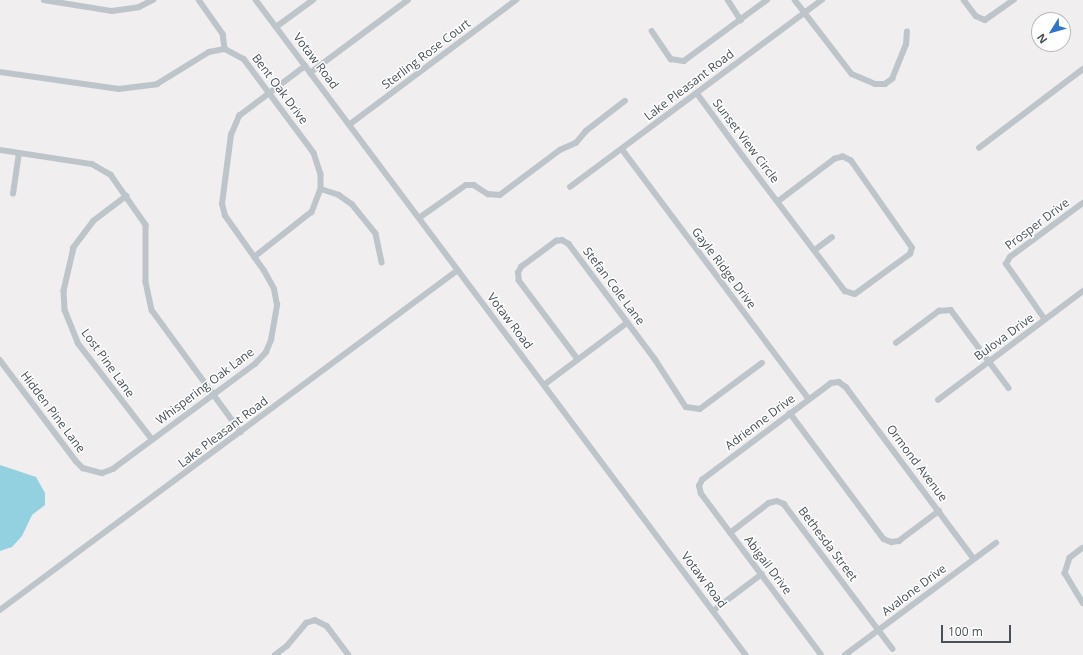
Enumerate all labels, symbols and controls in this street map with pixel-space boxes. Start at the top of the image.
north arrow [1031,12,1071,52]
street label: Sterling Rose Court [379,16,473,92]
street label: Votaw Road [290,30,342,92]
text: N [1033,31,1051,47]
street label: Lake Pleasant Road [641,47,737,123]
street label: Bent Oak Drive [249,51,311,127]
street label: Sunset View Circle [710,96,782,186]
street label: Prosper Drive [1002,195,1072,253]
street label: Gayle Ridge Drive [689,225,759,311]
street label: Stefan Cole Lane [580,244,648,328]
street label: Votaw Road [484,290,536,352]
street label: Bulova Drive [971,310,1037,364]
street label: Lost Pine Lane [78,326,138,400]
street label: Whispering Oak Lane [153,345,257,427]
street label: Hidden Pine Lane [18,368,88,456]
street label: Adrienne Drive [722,391,798,453]
street label: Lake Pleasant Road [175,394,271,470]
street label: Ormond Avenue [884,422,950,504]
street label: Bethesda Street [795,504,861,584]
street label: Abigail Drive [741,533,795,597]
street label: Votaw Road [678,549,730,611]
street label: Avalone Drive [879,561,949,619]
scale bar [943,617,1013,643]
text: 100 m [948,623,983,640]

